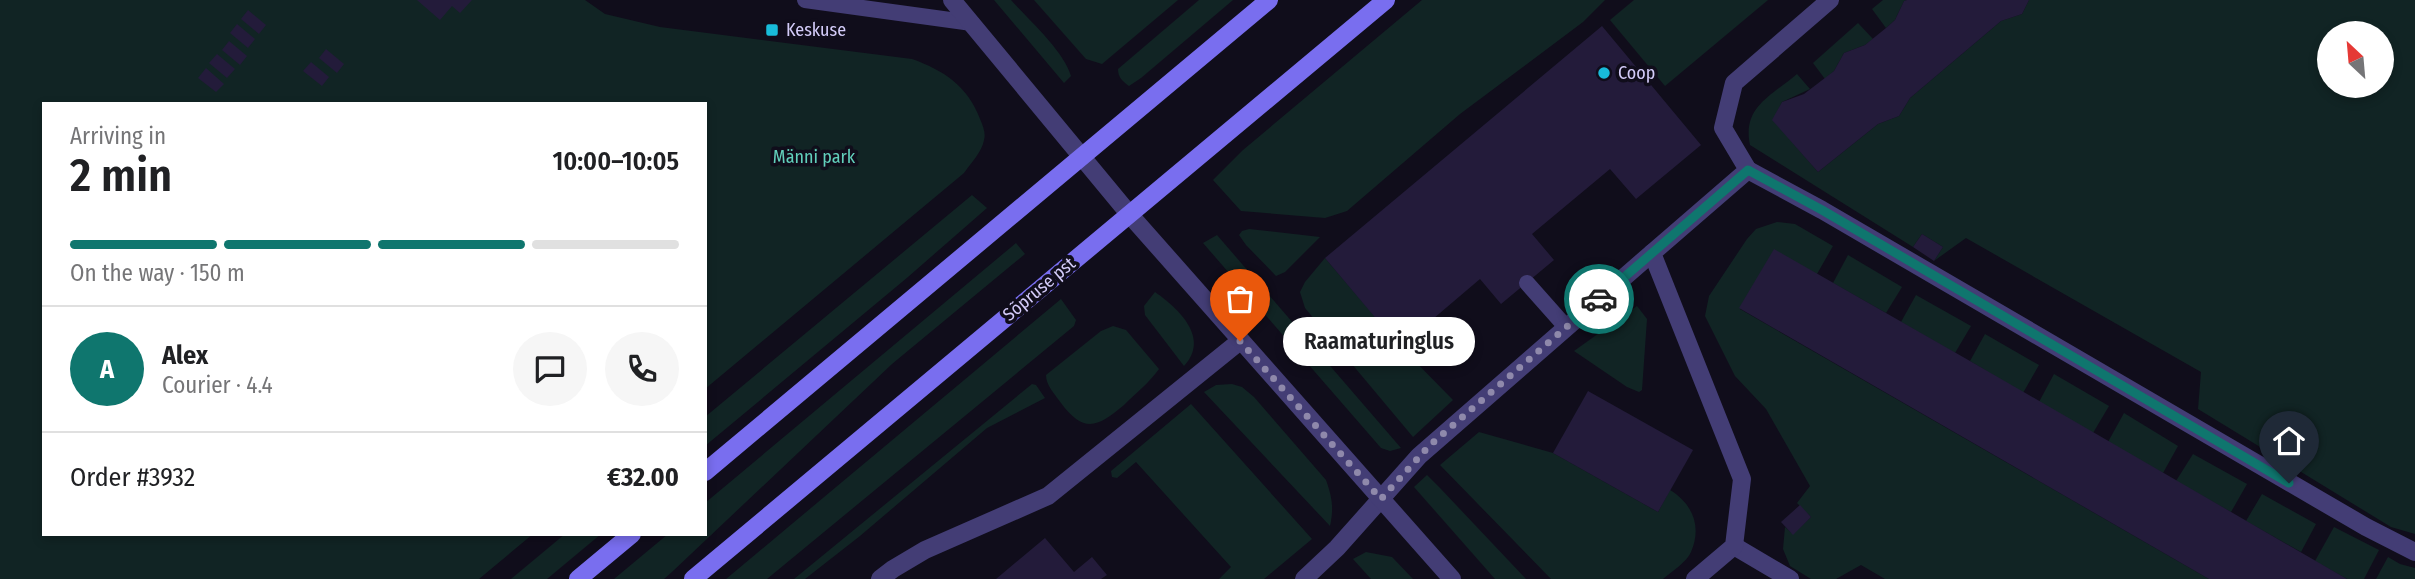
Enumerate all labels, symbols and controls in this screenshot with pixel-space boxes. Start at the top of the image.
place label: Keskuse [786,19,846,41]
north arrow [2317,21,2394,98]
map controls [2317,21,2394,98]
marker: Keskuse [764,22,780,38]
place label: Coop [1618,62,1655,84]
marker: Coop [1596,65,1612,81]
text: Arriving in [70,122,166,150]
text: 10:00–10:05 [552,146,679,177]
park label: Männi park [773,146,856,168]
text: 2 min [70,148,172,203]
street label: Sõpruse pst [998,252,1080,326]
text: On the way · 150 m [70,259,245,287]
courier [1564,264,1634,334]
pin [1210,269,1270,341]
icon: bag [1221,280,1259,318]
icon: car [1580,280,1618,318]
callout: Raamaturinglus [1282,316,1474,366]
text: Raamaturinglus [1304,327,1454,355]
button: chat [513,332,587,406]
button: phone [605,332,679,406]
text: Alex [162,340,208,371]
text: A [100,354,114,385]
text: Courier · 4.4 [162,371,273,399]
pin [2259,411,2319,483]
icon: home [2270,422,2308,460]
text: Order #3932 [70,462,195,493]
text: €32.00 [607,462,679,493]

